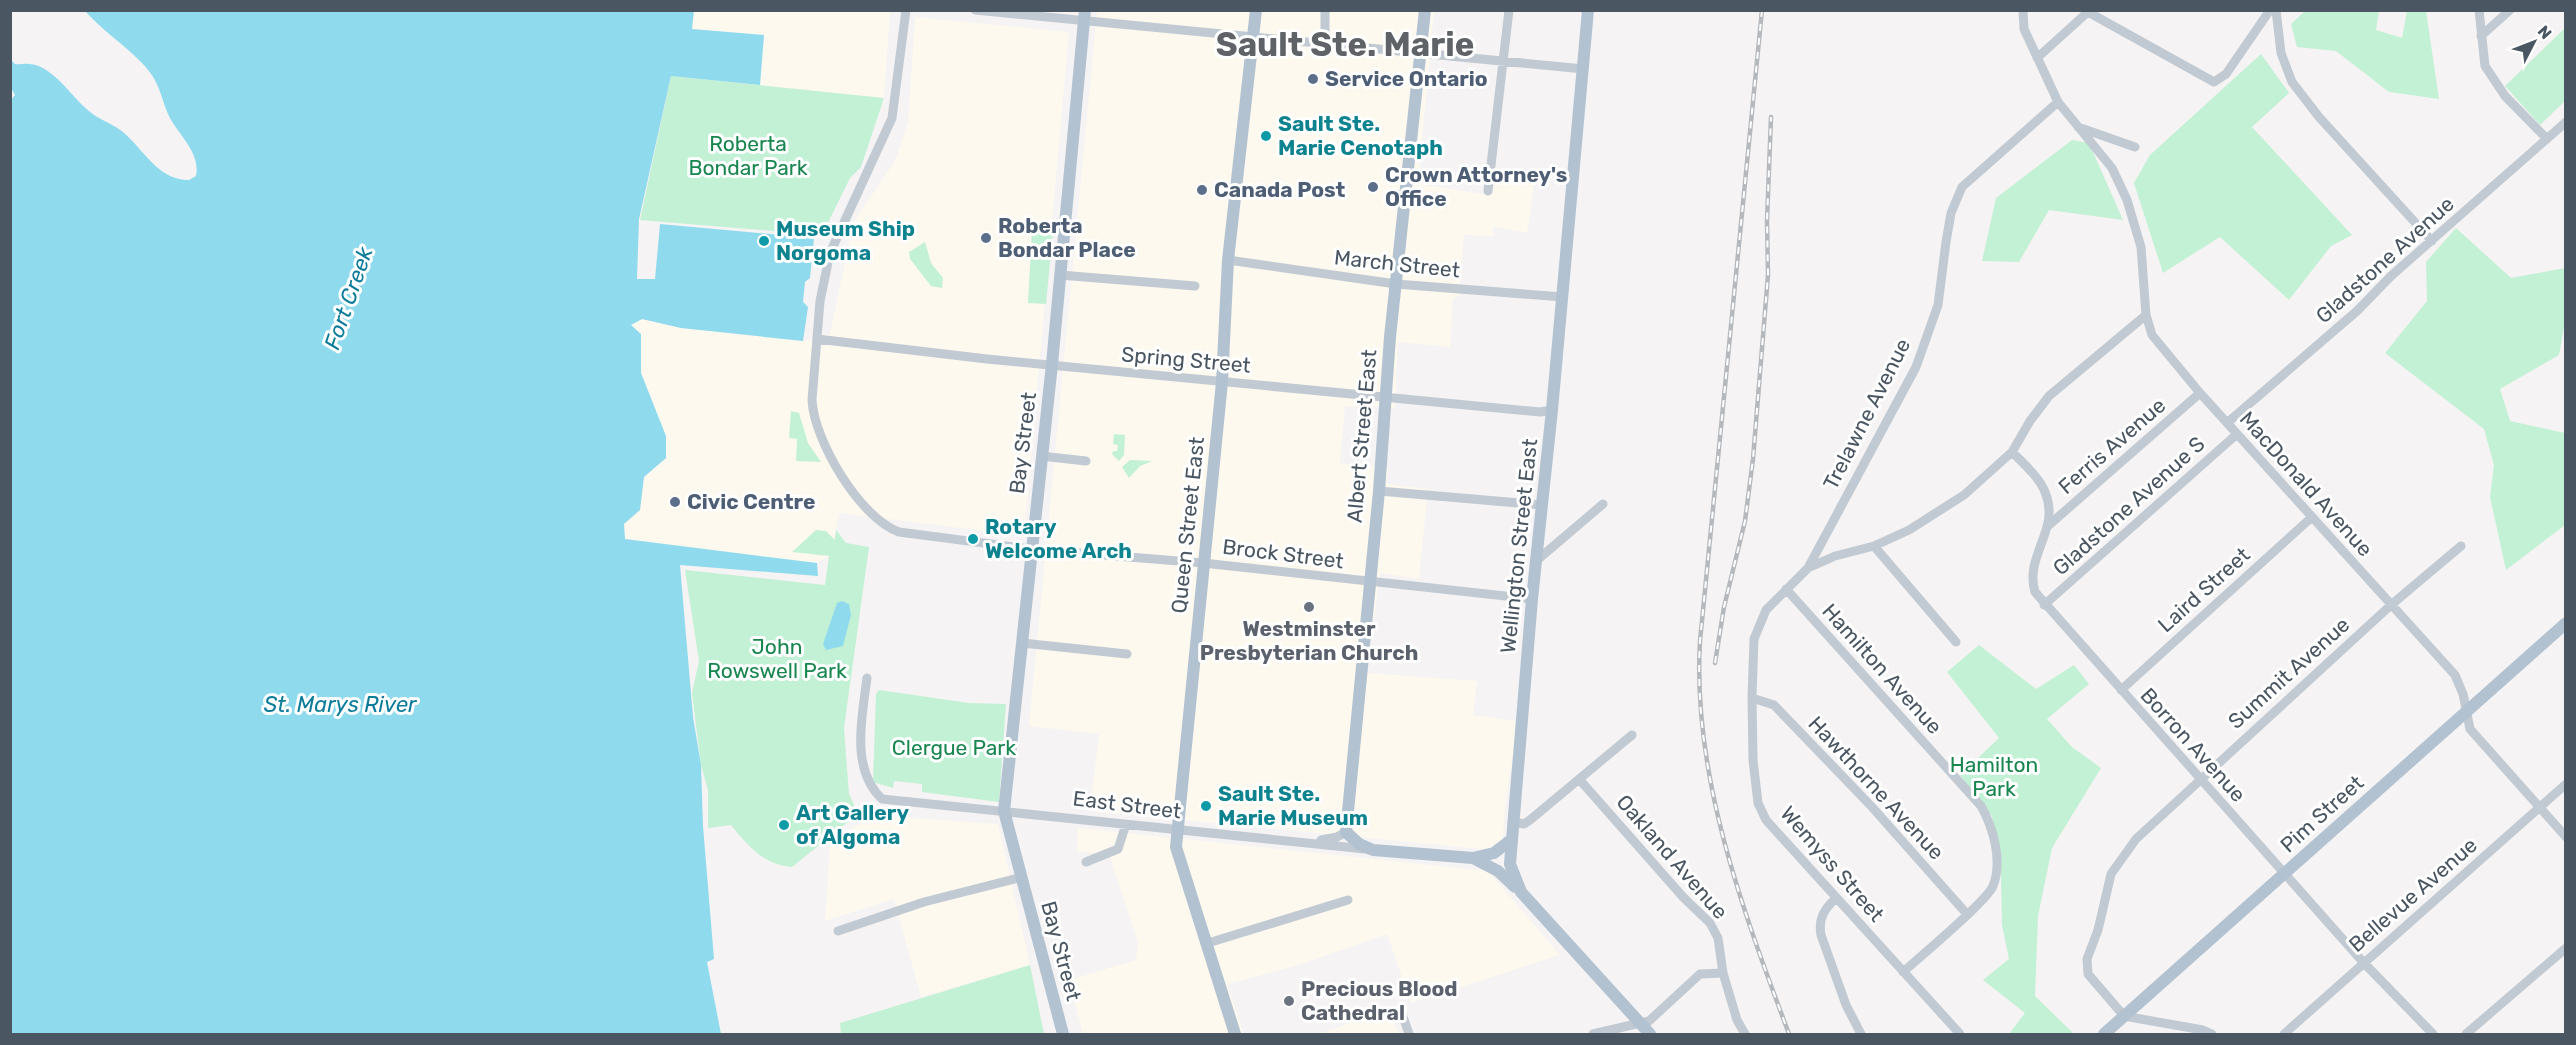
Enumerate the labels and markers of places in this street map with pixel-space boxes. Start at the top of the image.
place label: Service Ontario [1325,66,1488,91]
marker: Service Ontario [1306,72,1320,86]
place label: Sault Ste. Marie Cenotaph [1278,111,1443,160]
marker: Sault Ste. Marie Cenotaph [1259,129,1273,143]
place label: Crown Attorney's Office [1385,162,1567,211]
place label: Canada Post [1214,177,1346,202]
marker: Crown Attorney's Office [1366,180,1380,194]
marker: Canada Post [1195,183,1209,197]
place label: Roberta Bondar Place [998,213,1136,262]
place label: Museum Ship Norgoma [776,216,915,265]
marker: Roberta Bondar Place [979,231,993,245]
marker: Museum Ship Norgoma [757,234,771,248]
place label: Civic Centre [687,489,815,514]
marker: Civic Centre [668,495,682,509]
place label: Rotary Welcome Arch [985,514,1132,563]
marker: Rotary Welcome Arch [966,532,980,546]
marker: Westminster Presbyterian Church [1302,600,1316,614]
place label: Westminster Presbyterian Church [1200,616,1418,665]
place label: Sault Ste. Marie Museum [1218,781,1368,830]
marker: Sault Ste. Marie Museum [1199,799,1213,813]
place label: Art Gallery of Algoma [796,800,909,849]
marker: Art Gallery of Algoma [777,818,791,832]
place label: Precious Blood Cathedral [1301,976,1458,1025]
marker: Precious Blood Cathedral [1282,994,1296,1008]

